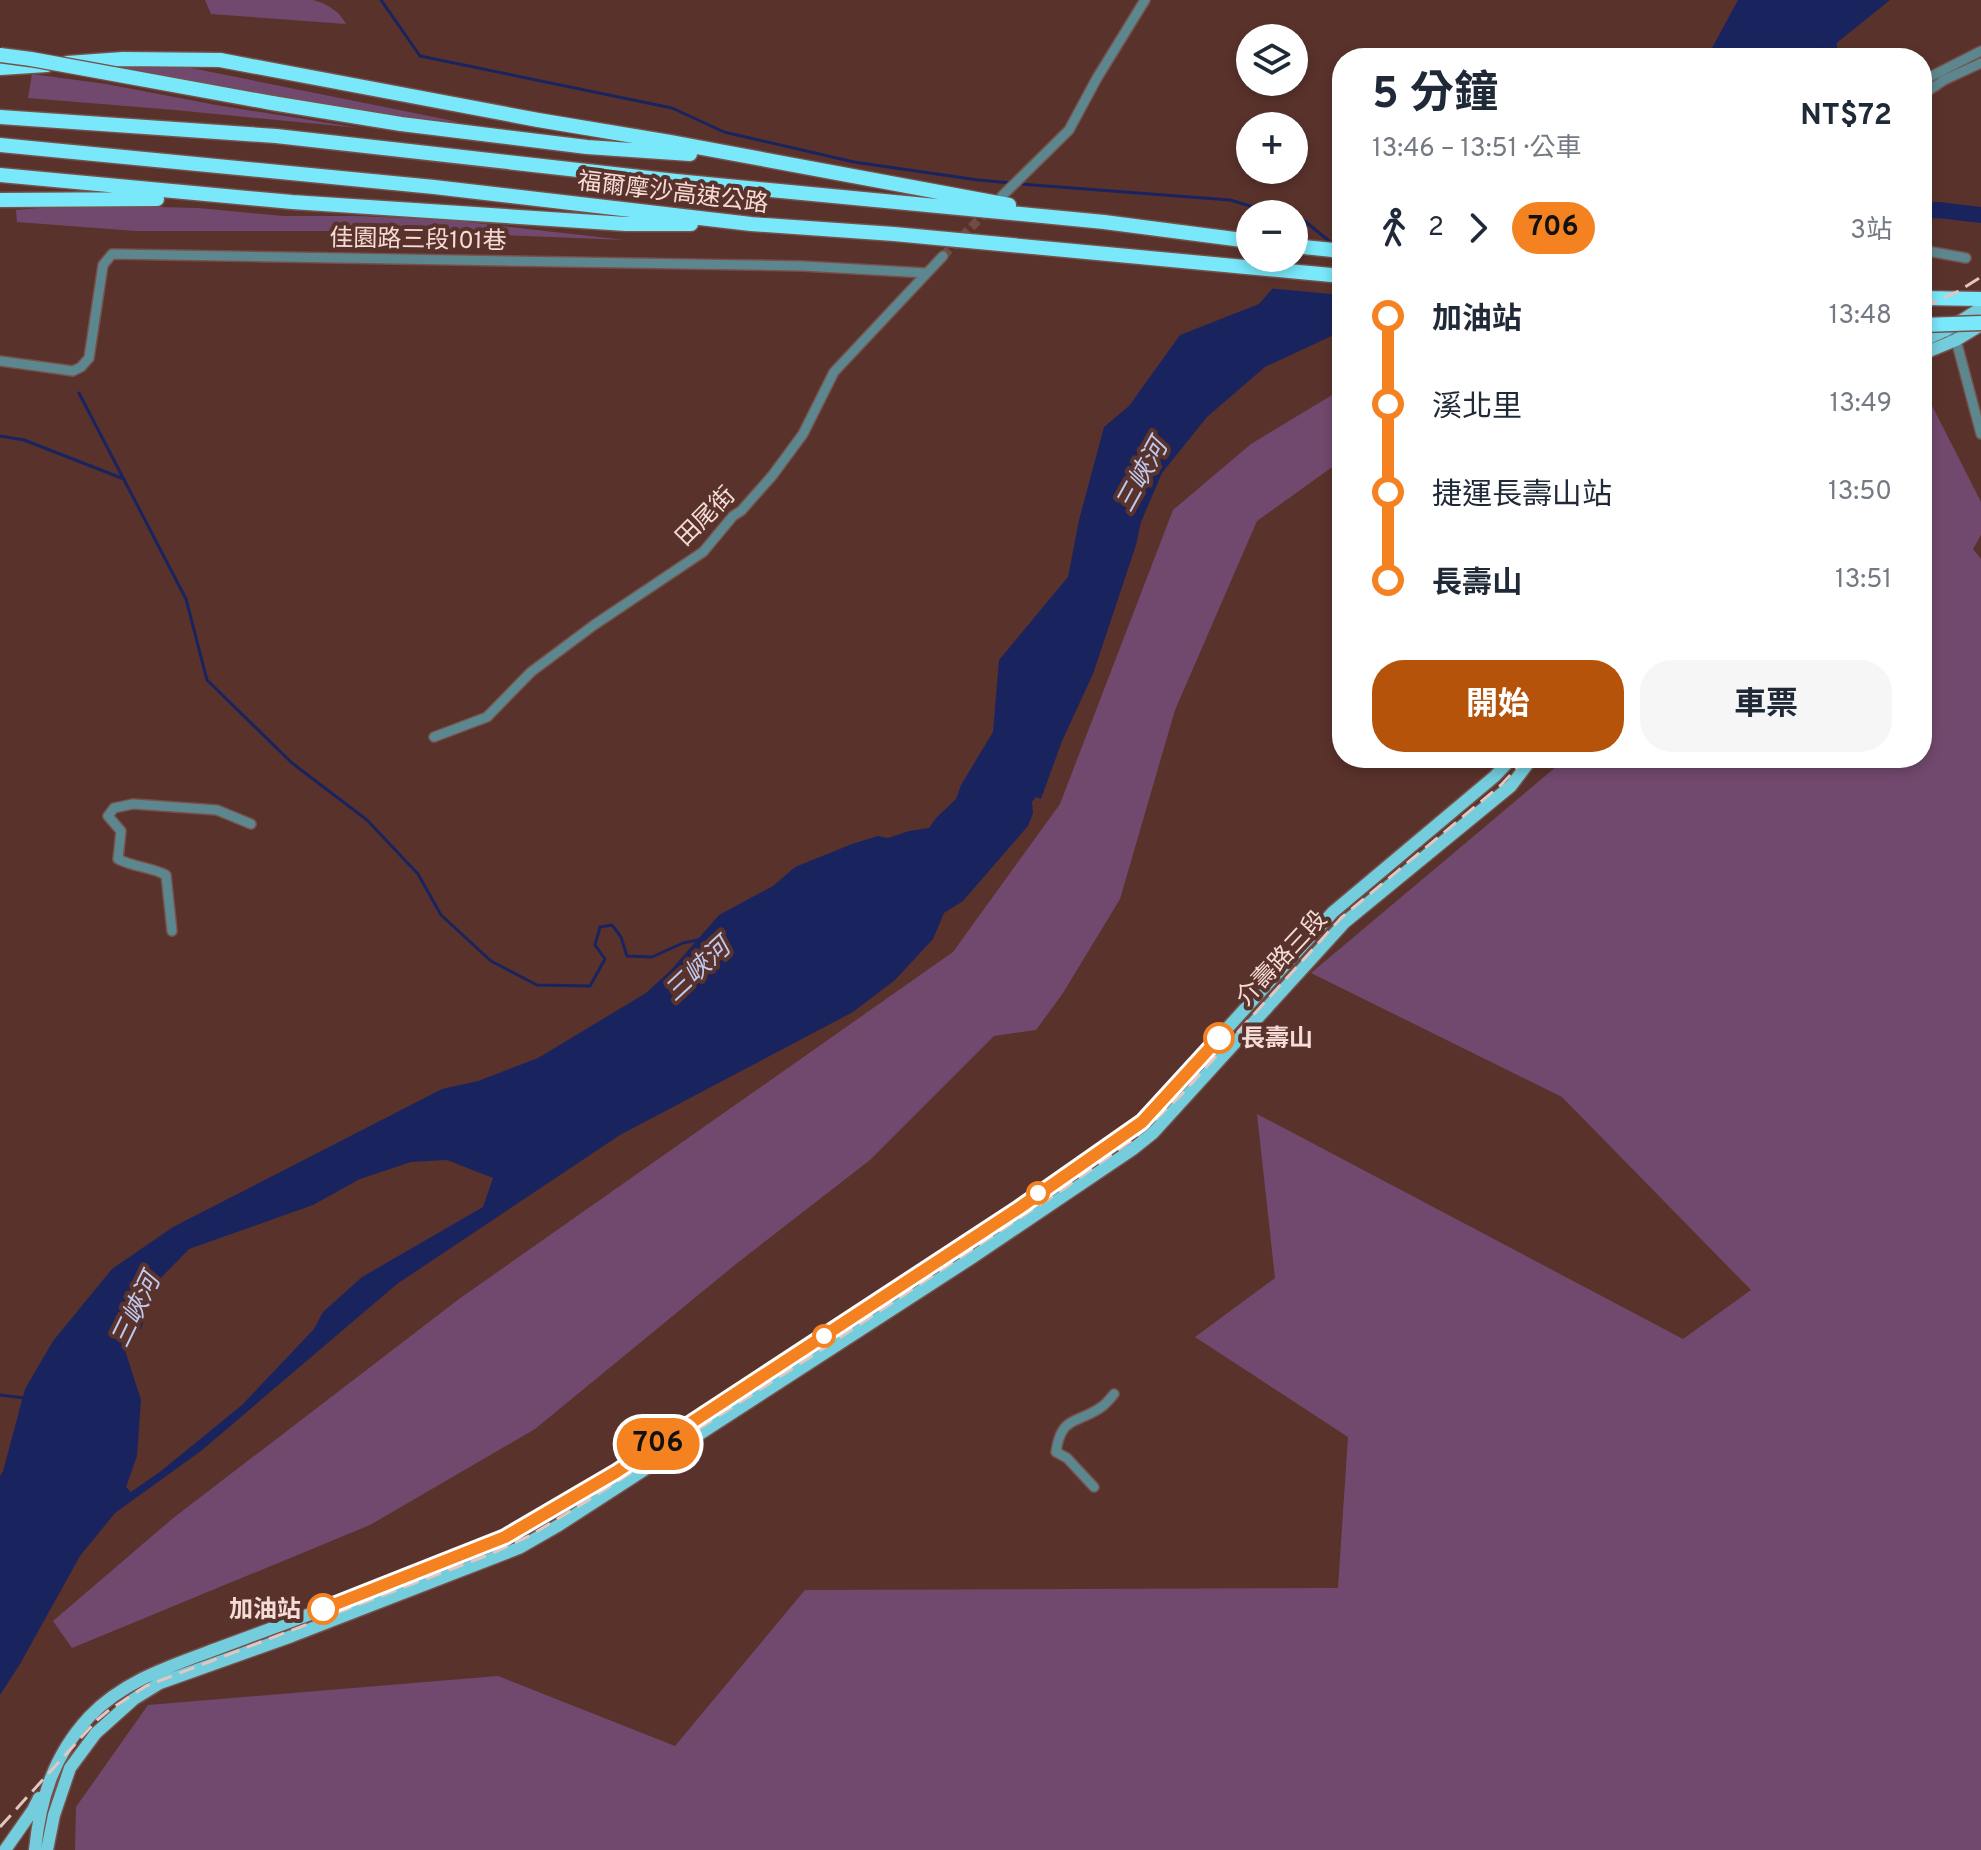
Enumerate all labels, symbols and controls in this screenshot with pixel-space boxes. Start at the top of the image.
map controls [1236,24,1308,272]
button: layers [1236,24,1308,96]
text: 5 分鐘 [1372,68,1498,124]
text: NT$72 [1800,98,1892,135]
button: + [1236,112,1308,184]
text: 13:46 – 13:51 · 公車 [1372,133,1582,166]
street label: 福爾摩沙高速公路 [576,167,770,221]
button: − [1236,200,1308,272]
icon: walk [1372,206,1416,250]
icon: forward [1456,206,1500,250]
text: 706 [1528,210,1579,246]
text: 2 [1428,212,1444,245]
text: 3站 [1850,215,1892,248]
street label: 佳園路三段101巷 [329,224,507,258]
text: 13:48 [1829,300,1892,333]
text: 加油站 [1432,302,1522,339]
text: 13:49 [1830,388,1892,421]
text: 溪北里 [1432,390,1522,427]
water label: 三峽河 [1110,430,1179,518]
text: 13:50 [1828,476,1892,509]
text: 捷運長壽山站 [1432,478,1612,515]
street label: 田尾街 [670,481,742,553]
text: 13:51 [1835,564,1892,597]
text: 長壽山 [1432,566,1522,603]
button: 開始 [1372,660,1624,752]
button: 車票 [1640,660,1892,752]
street label: 介壽路三段 [1231,905,1334,1013]
water label: 三峽河 [659,929,742,1009]
marker: 長壽山 [1204,1023,1234,1053]
place label: 長壽山 [1241,1025,1313,1055]
unlabelled marker [1027,1182,1049,1204]
water label: 三峽河 [105,1264,171,1353]
unlabelled marker [813,1325,835,1347]
line badge: 706 [612,1418,704,1470]
text: 706 [633,1426,683,1462]
marker: 加油站 [308,1594,338,1624]
place label: 加油站 [229,1596,301,1626]

